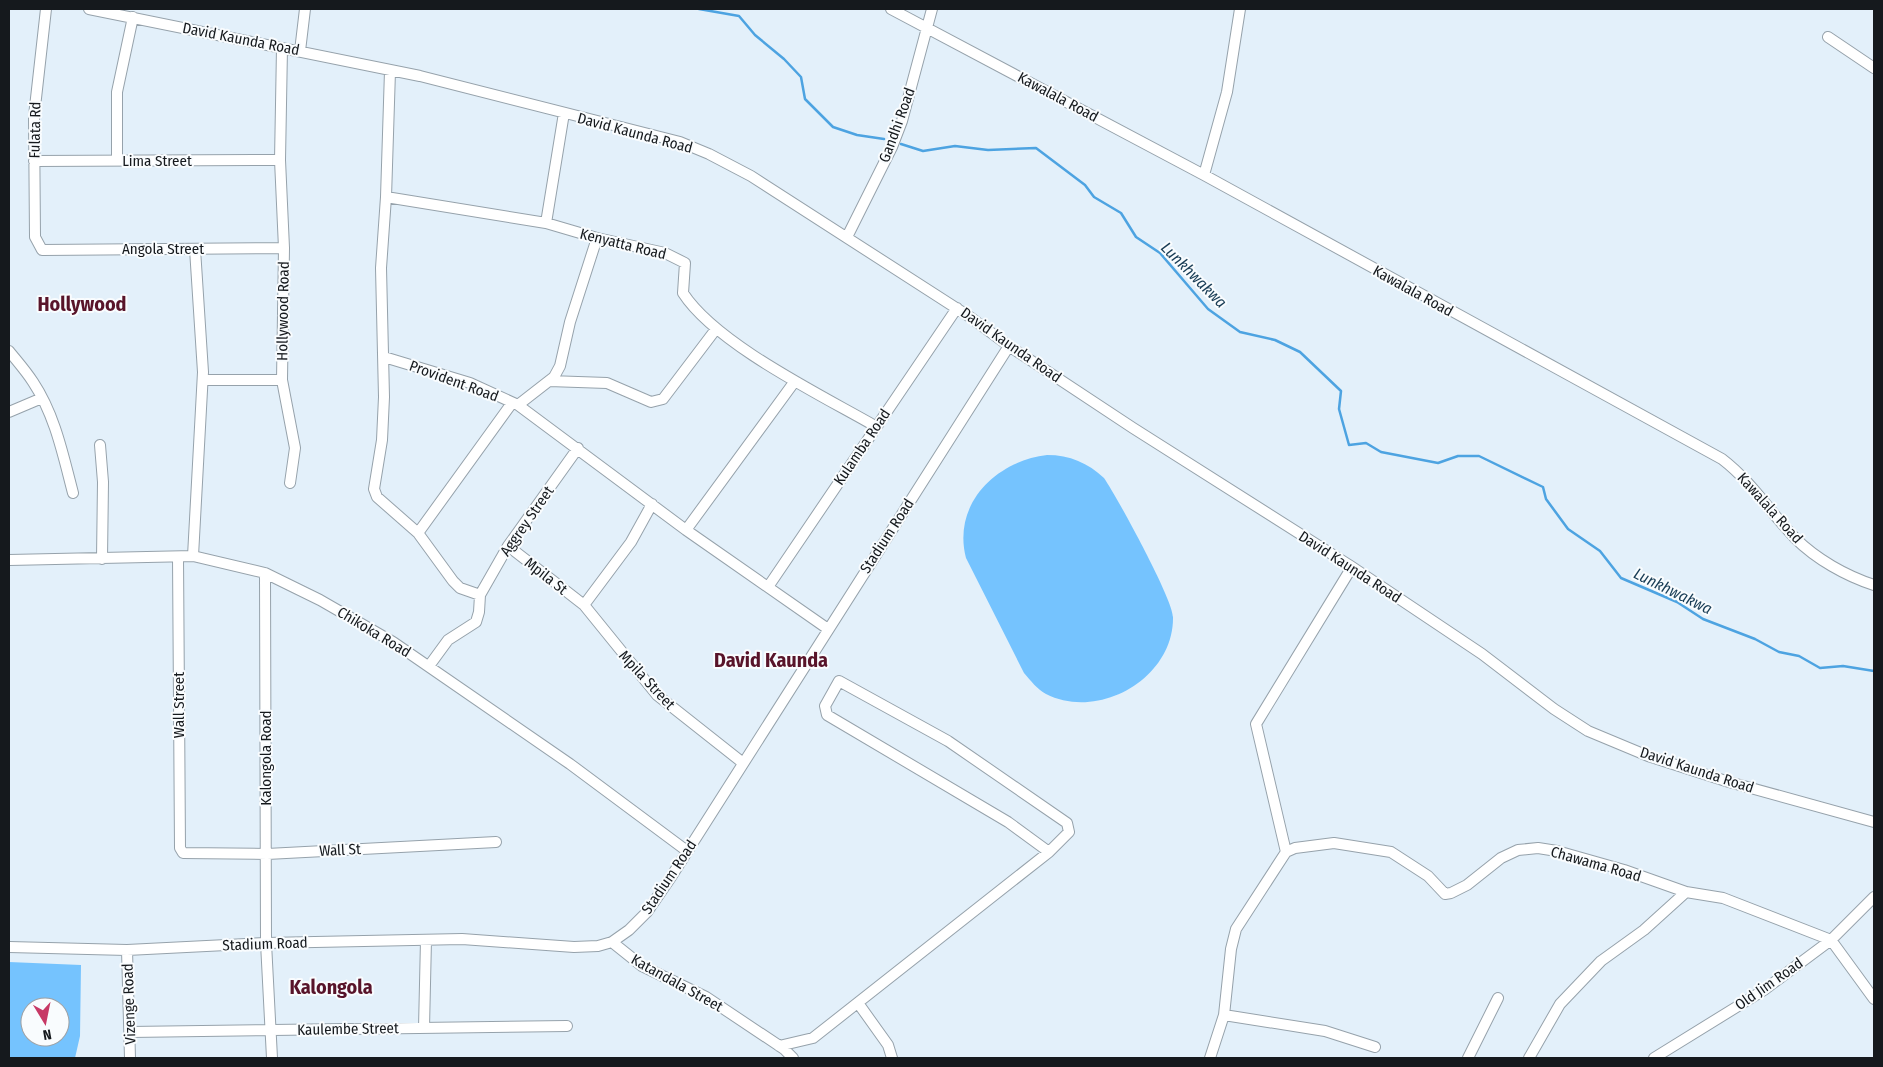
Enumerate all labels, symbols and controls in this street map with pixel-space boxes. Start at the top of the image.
street label: David Kaunda Road [181,19,301,59]
street label: Kawalala Road [1015,68,1101,126]
street label: Gandhi Road [875,85,919,165]
street label: Fulata Rd [26,101,44,159]
street label: David Kaunda Road [575,109,695,157]
street label: Lima Street [122,152,192,170]
street label: Kenyatta Road [578,225,668,263]
water label: Lunkhwakwa [1157,238,1231,312]
street label: Angola Street [122,240,204,258]
street label: Hollywood Road [273,261,293,361]
street label: Kawalala Road [1370,262,1456,320]
district label: Hollywood [38,292,126,316]
street label: David Kaunda Road [957,304,1065,386]
street label: Provident Road [407,357,501,405]
street label: Kulamba Road [830,405,894,489]
street label: Kawalala Road [1734,469,1806,547]
street label: Aggrey Street [496,482,558,559]
street label: Stadium Road [856,495,918,577]
street label: David Kaunda Road [1295,527,1405,607]
street label: Mpila St [521,554,571,598]
water label: Lunkhwakwa [1631,564,1715,618]
street label: Chikoka Road [334,603,414,661]
street label: Mpila Street [615,647,679,713]
district label: David Kaunda [714,648,828,672]
street label: Wall Street [170,672,188,738]
street label: Kalongola Road [257,710,275,806]
street label: David Kaunda Road [1638,743,1756,797]
street label: Stadium Road [638,837,700,917]
street label: Wall St [319,840,361,860]
street label: Chawama Road [1549,843,1643,885]
street label: Stadium Road [222,934,308,954]
street label: Katandala Street [628,950,726,1016]
street label: Old Jim Road [1732,954,1806,1014]
street label: Vizenge Road [119,963,139,1045]
district label: Kalongola [289,975,373,999]
north arrow [20,997,70,1047]
street label: Kaulembe Street [297,1019,399,1039]
text: N [42,1025,53,1043]

